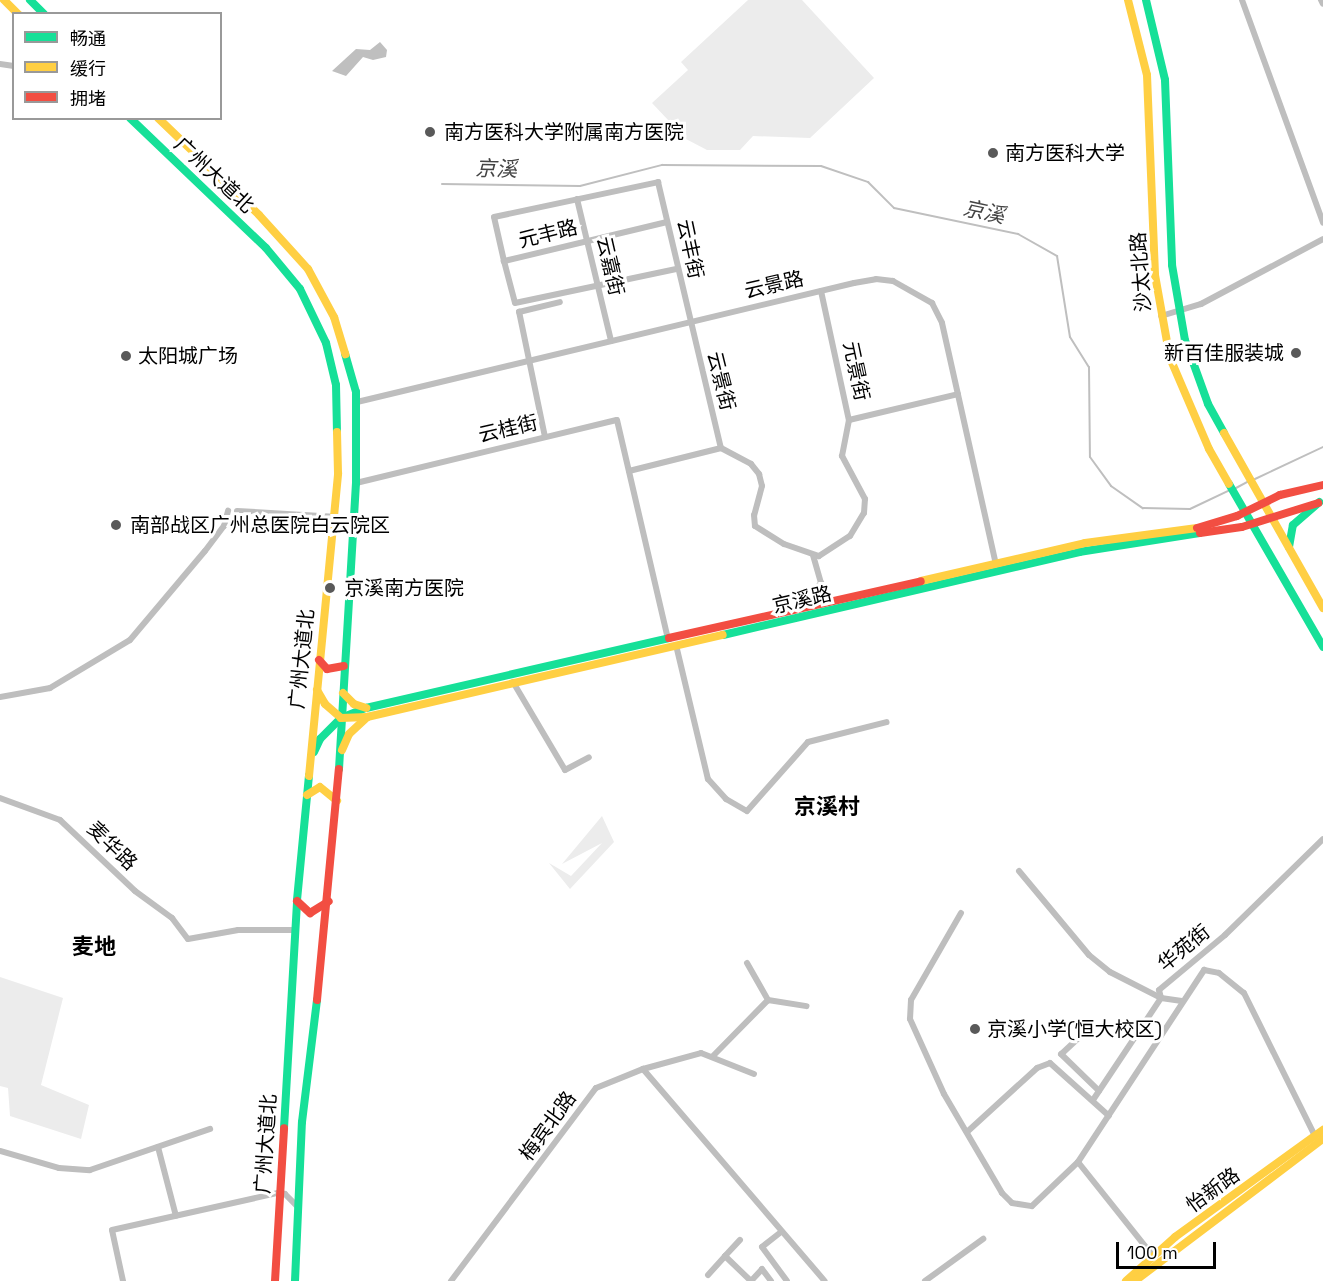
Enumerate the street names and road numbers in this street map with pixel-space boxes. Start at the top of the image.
street label: 广州大道北 [169,132,259,218]
street label: 元丰路 [516,215,580,253]
street label: 云丰街 [672,217,708,281]
street label: 沙太北路 [1126,231,1156,313]
street label: 云嘉街 [592,234,628,298]
street label: 云景路 [742,267,806,303]
street label: 元景街 [838,339,874,403]
street label: 云景街 [702,349,740,413]
street label: 云桂街 [476,411,540,447]
street label: 京溪路 [770,582,834,618]
street label: 广州大道北 [285,608,319,710]
street label: 麦华路 [82,817,142,875]
street label: 华苑街 [1153,920,1215,976]
street label: 梅宾北路 [515,1087,581,1165]
street label: 广州大道北 [251,1093,281,1195]
street label: 怡新路 [1182,1163,1244,1217]

